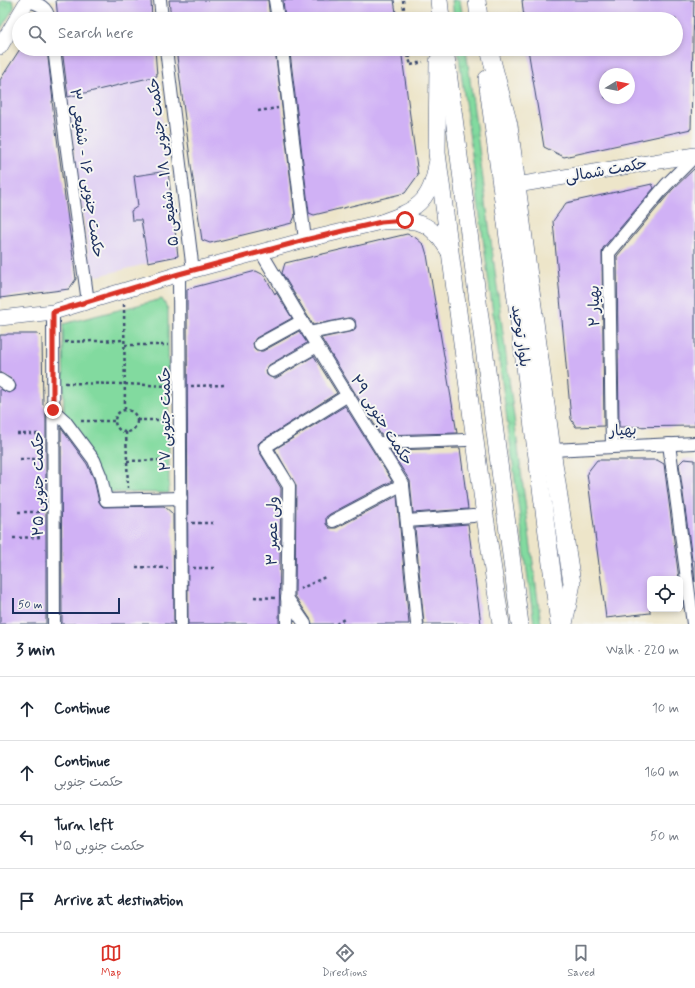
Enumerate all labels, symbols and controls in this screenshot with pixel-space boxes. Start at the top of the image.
search box [12,12,683,56]
icon: search [26,23,48,45]
text: Search here [58,24,134,44]
north arrow [599,68,635,104]
street label: حکمت جنوبی ۱۸ - شفیعی ۵ [144,76,184,248]
street label: حکمت جنوبی ۱۶ - شفیعی ۳ [64,87,108,259]
street label: حکمت شمالی [564,154,649,188]
route start [396,211,414,229]
street label: بهیار ۲ [585,285,605,327]
street label: بلوار توحید [506,304,534,369]
street label: حکمت جنوبی ۲۷ [156,367,176,471]
street label: حکمت جنوبی ۲۹ [345,371,417,470]
route end [44,401,62,419]
street label: بهیار [608,420,637,442]
street label: حکمت جنوبی ۲۵ [29,432,49,536]
street label: ولی عصر ۳ [262,496,284,566]
map controls [647,576,683,612]
button: locate [647,576,683,612]
scale bar [12,596,120,615]
text: 50 m [18,598,43,612]
text: 3 min [16,639,55,661]
text: Walk · 220 m [606,642,679,659]
icon: ahead [16,698,38,720]
text: Continue [54,699,110,719]
text: 10 m [652,700,679,717]
text: Continue [54,752,110,772]
icon: ahead [16,762,38,784]
text: 160 m [644,764,679,781]
text: حکمت جنوبی [54,774,123,791]
text: Turn left [54,816,114,836]
icon: left [16,826,38,848]
text: 50 m [650,828,679,845]
text: حکمت جنوبی ۲۵ [54,838,145,855]
icon: arrive [16,890,38,912]
text: Arrive at destination [54,891,183,911]
tab: Map [100,942,122,980]
tab: Directions [322,942,367,980]
tab: Saved [567,942,595,980]

